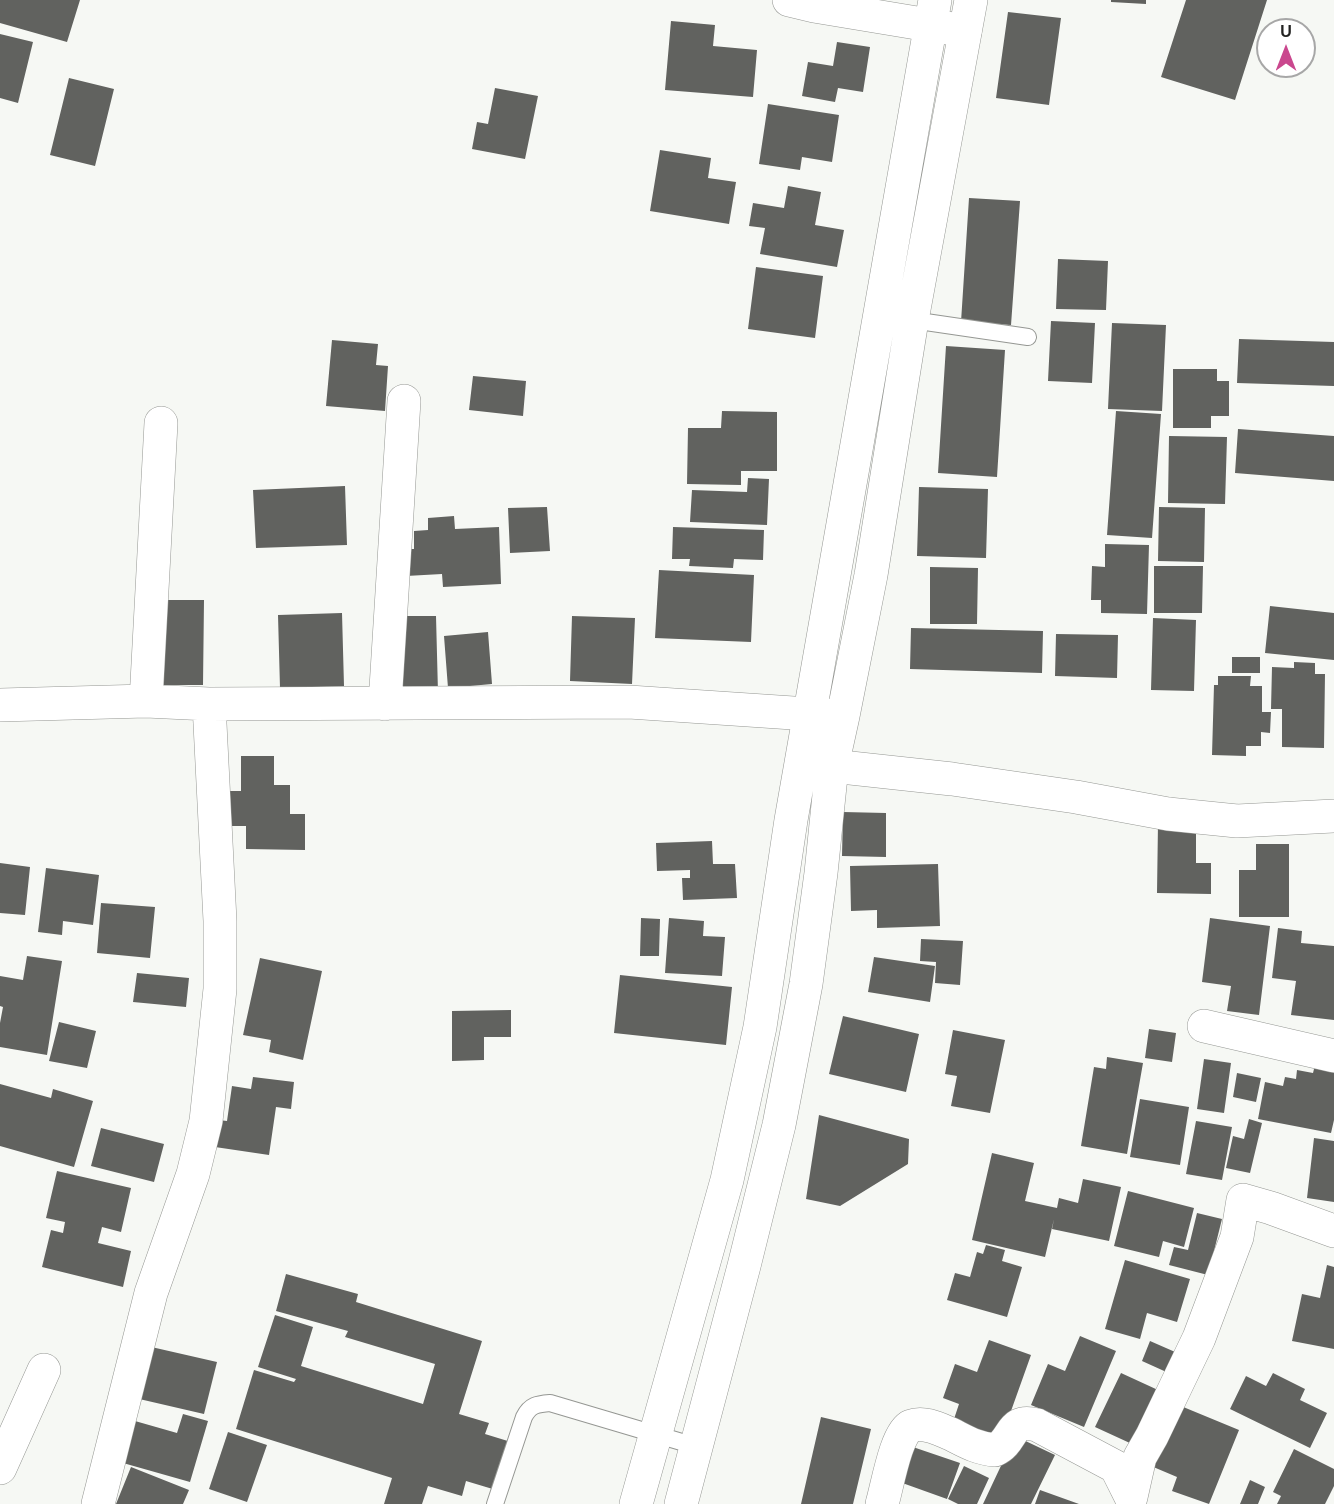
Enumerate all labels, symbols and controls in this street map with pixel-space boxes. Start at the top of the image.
north arrow [1256,18,1316,78]
text: U [1280,23,1292,40]

